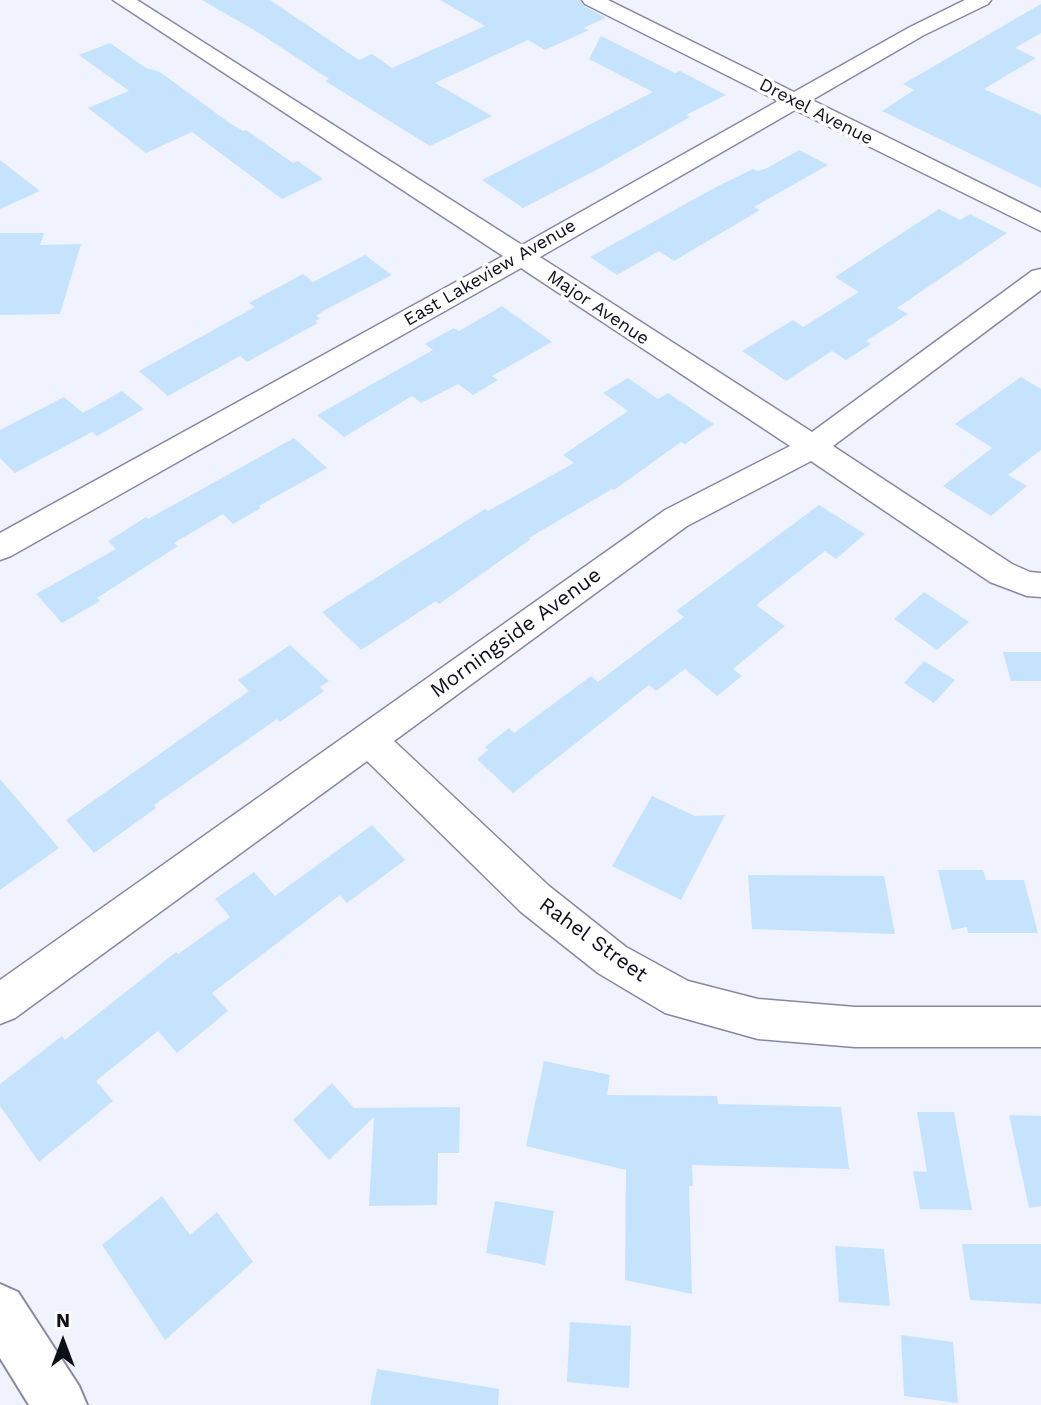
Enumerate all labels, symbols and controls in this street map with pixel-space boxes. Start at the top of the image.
street label: Drexel Avenue [755,74,877,150]
street label: East Lakeview Avenue [400,215,580,331]
street label: Major Avenue [543,266,653,350]
street label: Morningside Avenue [426,563,606,703]
street label: Rahel Street [534,892,652,988]
north arrow [28,1307,98,1377]
text: N [56,1309,70,1332]

